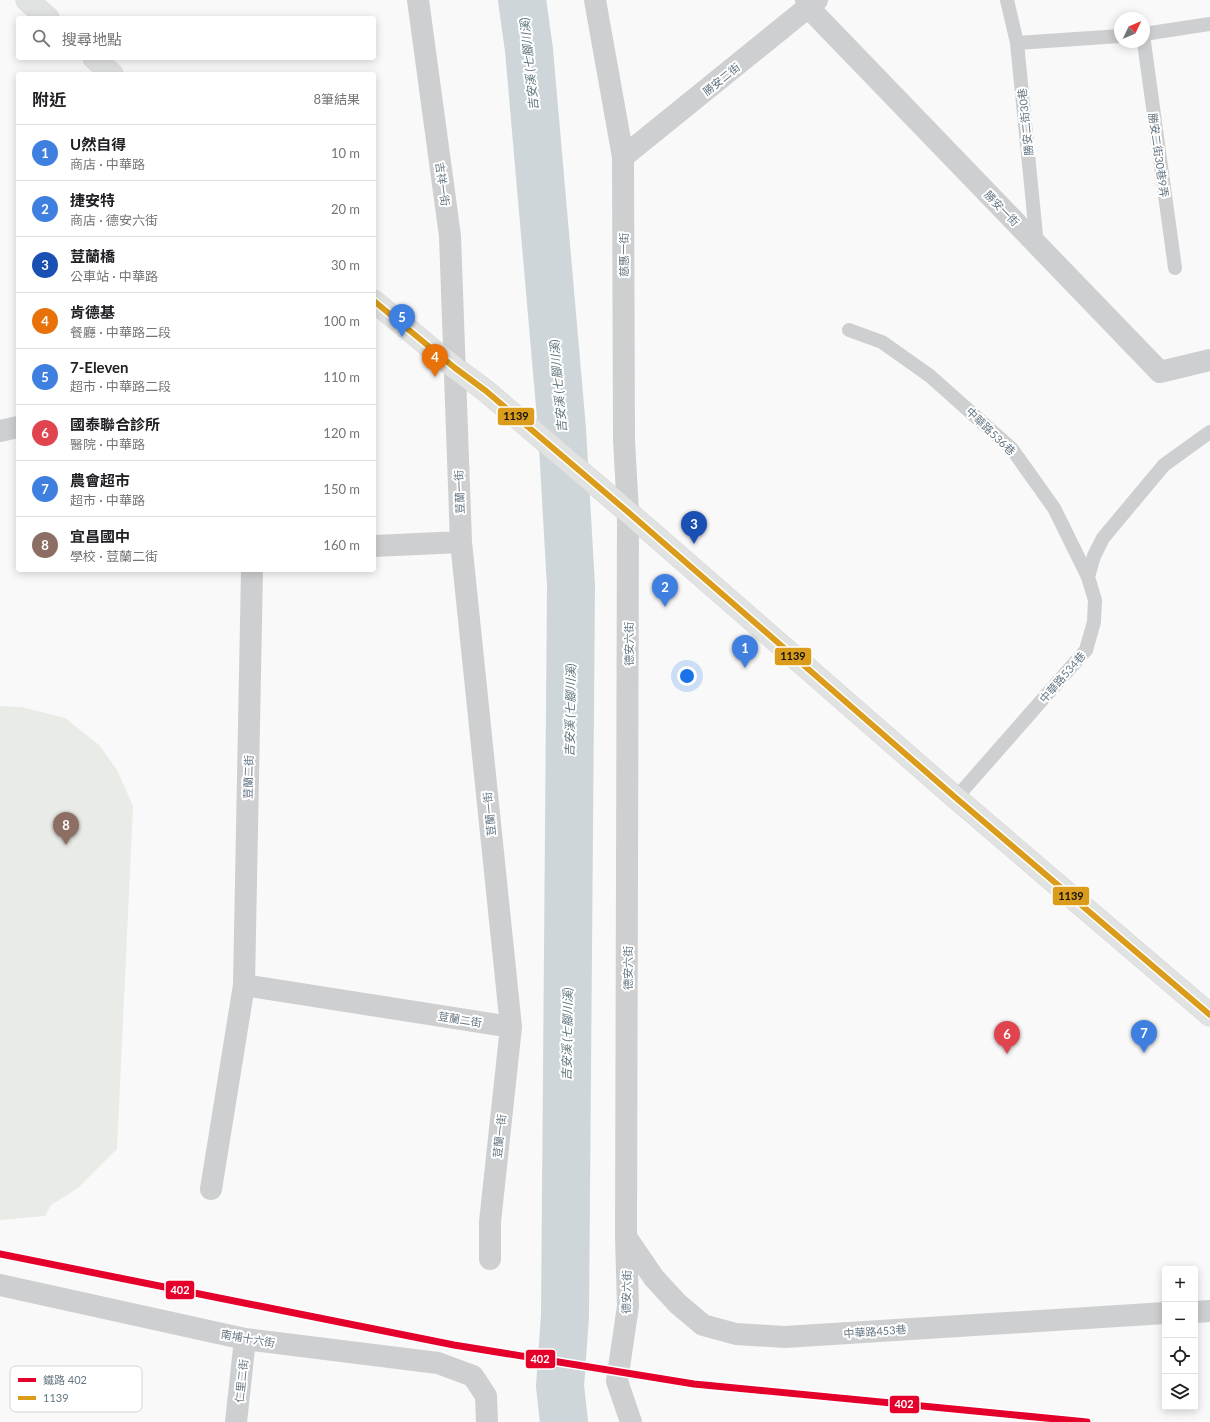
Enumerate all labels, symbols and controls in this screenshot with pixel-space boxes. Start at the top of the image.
north arrow [1114,12,1150,48]
search box [16,16,376,60]
water label: 吉安溪 (七腳川溪) [517,17,541,111]
icon: search [30,27,52,49]
text: 搜尋地點 [62,30,122,48]
street label: 勝安二街 [700,60,742,98]
street label: 勝安二街30巷 [1015,88,1035,156]
text: 附近 [32,89,66,110]
text: 8筆結果 [313,91,360,107]
street label: 勝安二街30巷9弄 [1147,112,1171,198]
text: U然自得 [70,135,126,153]
text: 1 [41,145,49,161]
text: 10 m [331,145,360,161]
text: 商店 · 中華路 [70,156,145,172]
street label: 吉祥一街 [434,161,452,207]
street label: 勝安一街 [982,188,1022,228]
text: 捷安特 [70,191,115,209]
text: 2 [41,201,49,217]
text: 20 m [331,201,360,217]
text: 商店 · 德安六街 [70,212,158,228]
street label: 慈惠一街 [617,233,630,277]
text: 荳蘭橋 [70,247,115,265]
text: 3 [41,257,49,273]
text: 30 m [331,257,360,273]
text: 公車站 · 中華路 [70,268,158,284]
text: 肯德基 [70,303,115,321]
pin: 5 [389,304,415,337]
text: 4 [41,313,49,329]
text: 100 m [323,313,360,329]
text: 餐廳 · 中華路二段 [70,324,171,340]
water label: 吉安溪 (七腳川溪) [546,339,570,433]
pin: 4 [422,344,448,377]
text: 7-Eleven [70,358,129,376]
text: 5 [41,369,49,385]
text: 110 m [323,369,360,385]
text: 超市 · 中華路二段 [70,378,171,394]
street label: 中華路536巷 [964,404,1018,458]
line badge: 1139 [497,407,535,426]
text: 1139 [503,409,529,422]
text: 國泰聯合診所 [70,415,160,433]
text: 6 [41,425,49,441]
text: 120 m [323,425,360,441]
text: 醫院 · 中華路 [70,436,145,452]
street label: 荳蘭一街 [452,470,466,514]
text: 農會超市 [70,471,130,489]
text: 7 [41,481,49,497]
text: 150 m [323,481,360,497]
text: 超市 · 中華路 [70,492,145,508]
pin: 3 [681,511,707,544]
text: 宜昌國中 [70,527,130,545]
text: 8 [41,537,49,553]
text: 160 m [323,537,360,553]
text: 學校 · 荳蘭二街 [70,548,158,564]
pin: 2 [652,574,678,607]
street label: 德安六街 [622,622,635,666]
pin: 1 [732,635,758,668]
line badge: 1139 [774,647,812,666]
text: 1139 [780,649,806,662]
street label: 中華路534巷 [1036,649,1088,705]
water label: 吉安溪 (七腳川溪) [562,663,578,757]
your location [677,666,697,686]
street label: 荳蘭二街 [241,755,255,799]
street label: 荳蘭一街 [480,791,498,837]
pin: 8 [53,812,79,845]
line badge: 1139 [1052,886,1090,906]
text: 1139 [1058,889,1084,902]
street label: 德安六街 [621,946,634,990]
water label: 吉安溪 (七腳川溪) [559,987,575,1081]
street label: 荳蘭二街 [437,1009,483,1029]
pin: 7 [1131,1020,1157,1053]
pin: 6 [994,1021,1020,1054]
street label: 荳蘭一街 [490,1113,508,1159]
map controls [1162,1266,1198,1410]
button: + [1162,1266,1198,1302]
street label: 德安六街 [619,1270,633,1314]
line badge: 402 [165,1280,195,1300]
text: 402 [170,1283,190,1296]
button: − [1162,1302,1198,1338]
street label: 中華路453巷 [843,1322,907,1340]
street label: 南埔十六街 [220,1327,276,1349]
button: locate [1162,1338,1198,1374]
line badge: 402 [525,1349,556,1369]
text: 402 [530,1352,550,1365]
street label: 仁里二街 [232,1358,250,1404]
legend [10,1366,142,1412]
text: 鐵路 402 [43,1373,87,1386]
button: layers [1162,1374,1198,1410]
text: 1139 [43,1391,69,1404]
line badge: 402 [889,1395,920,1414]
text: 402 [894,1397,914,1410]

